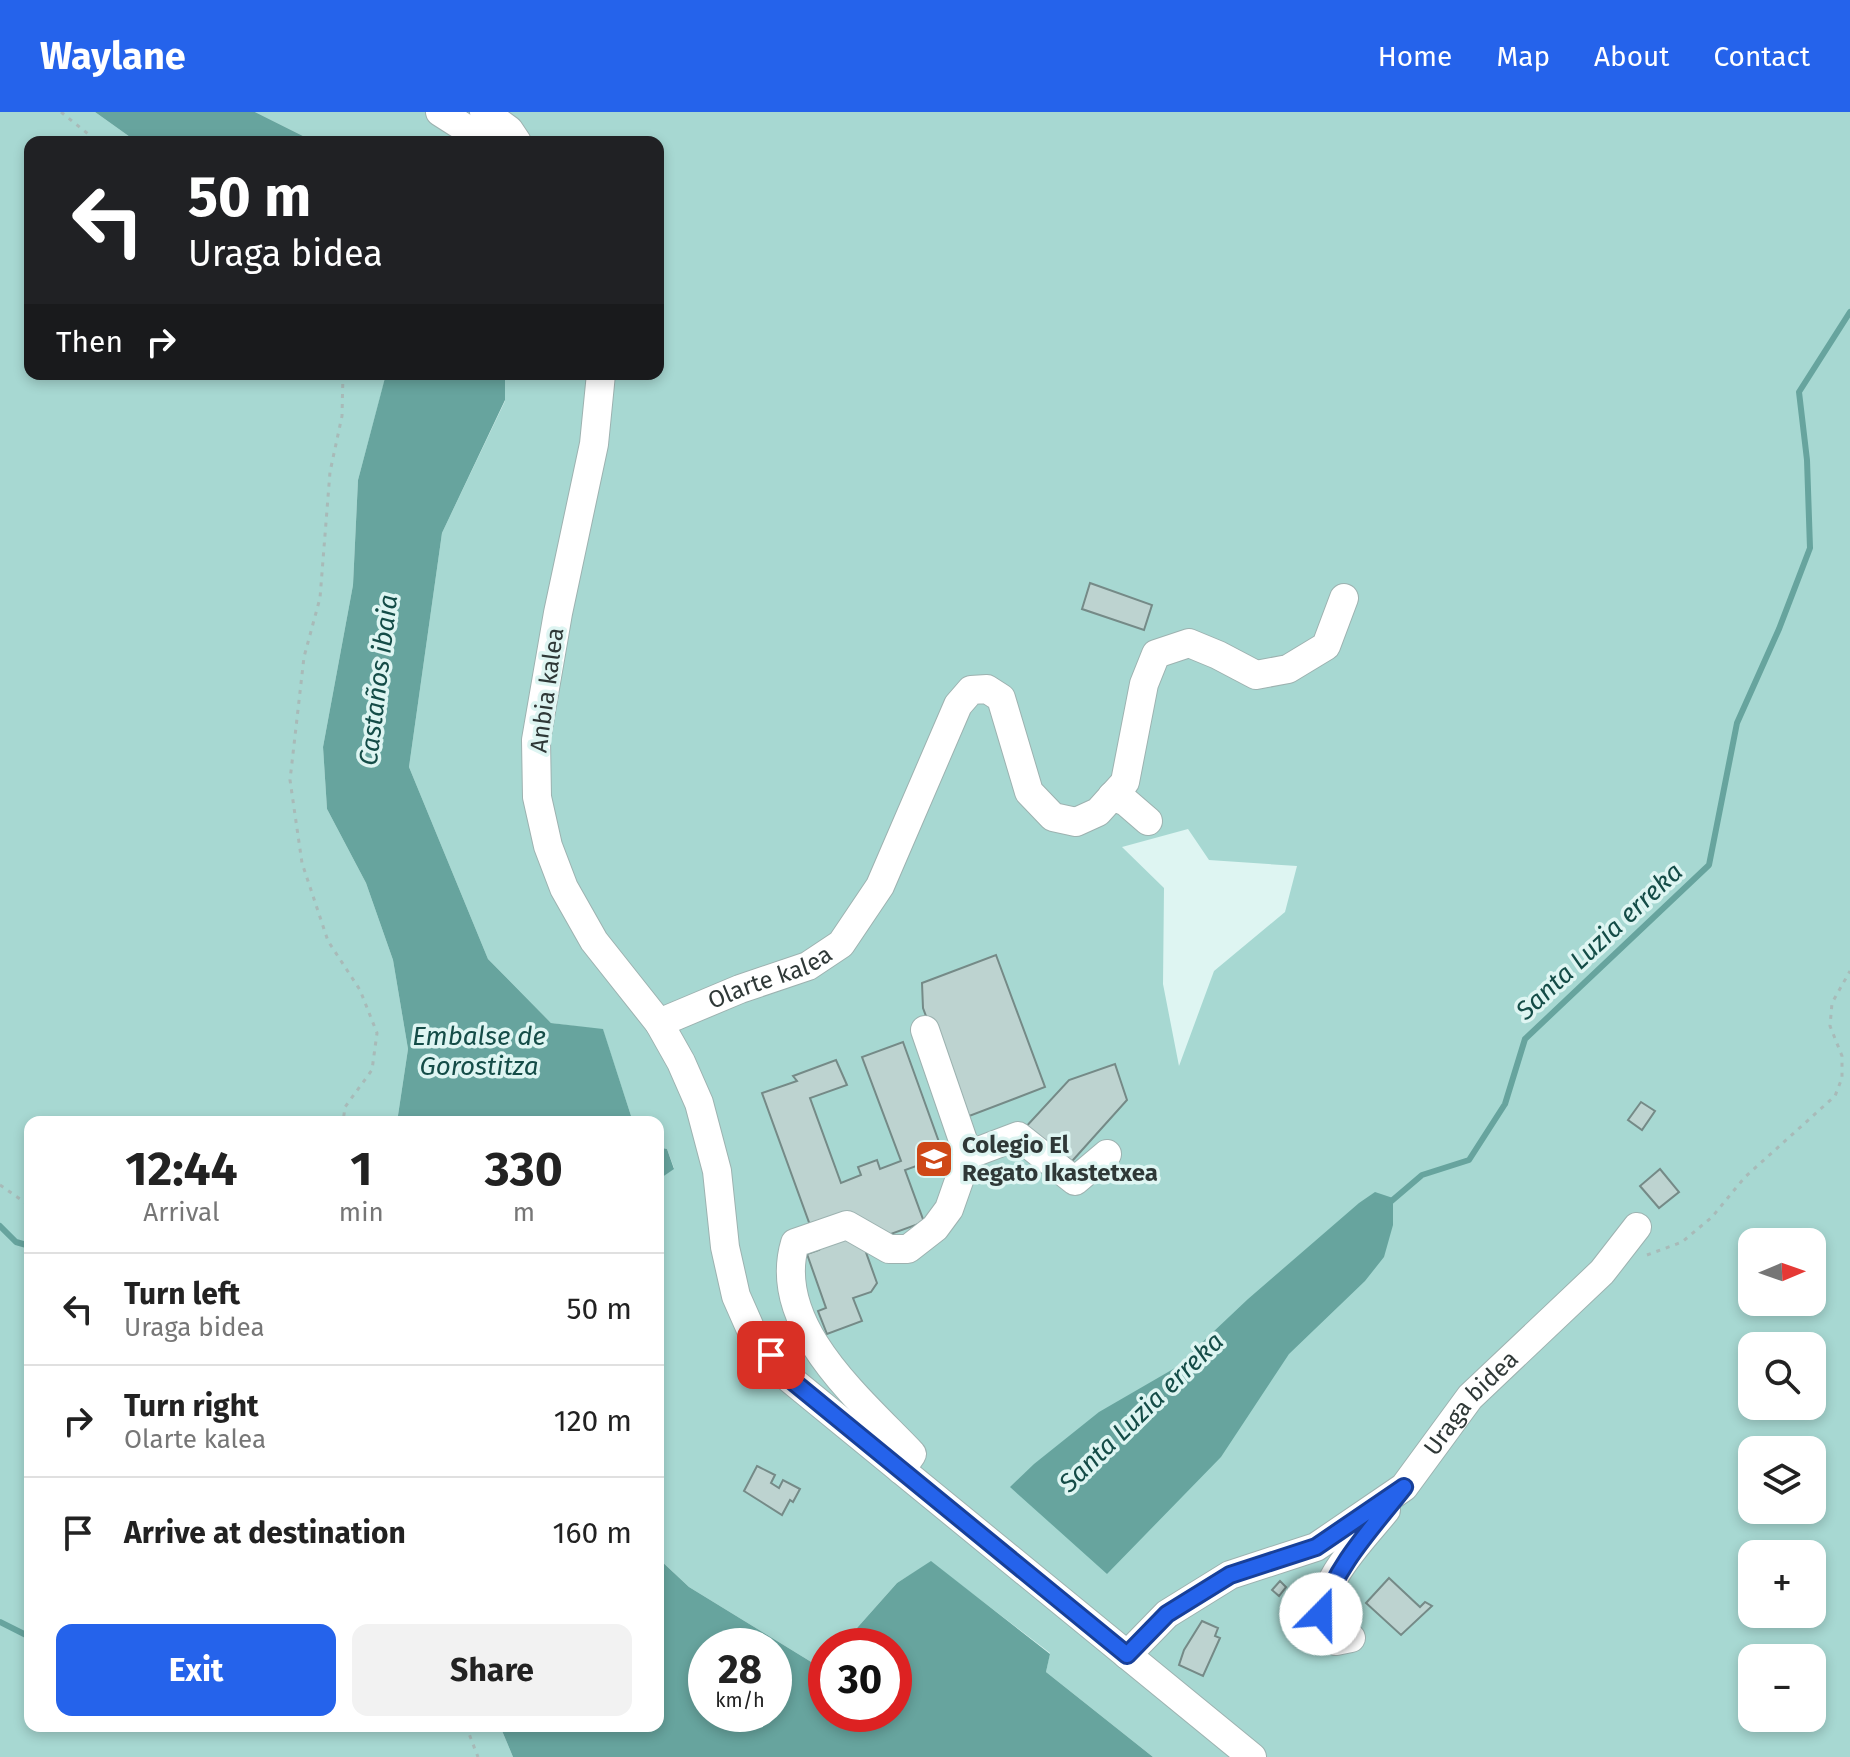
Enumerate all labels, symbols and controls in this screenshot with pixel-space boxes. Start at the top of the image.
text: Waylane [40,33,186,79]
text: Home [1378,40,1452,73]
text: Map [1496,40,1550,73]
text: About [1594,40,1669,73]
text: Contact [1713,40,1810,73]
text: 50 m [188,164,311,231]
icon: left [56,168,160,272]
text: Uraga bidea [188,232,383,276]
icon: right [139,320,183,364]
text: Then [56,324,123,360]
water label: Castaños ibaia [353,593,404,767]
street label: Anbia kalea [524,626,570,754]
water label: Santa Luzia erreka [1509,856,1689,1027]
street label: Olarte kalea [704,940,837,1015]
water label: Embalse de Gorostitza [412,1021,546,1082]
place label: Colegio El Regato Ikastetxea [962,1131,1158,1187]
school or university icon: Colegio El Regato Ikastetxea [913,1138,955,1180]
text: 12:44 [125,1140,238,1198]
text: 1 [350,1140,372,1198]
text: 330 [485,1140,563,1198]
text: Arrival [143,1197,220,1228]
text: min [339,1197,384,1228]
text: m [513,1197,535,1228]
north arrow [1738,1228,1826,1316]
map controls [1738,1228,1826,1732]
text: Turn left [124,1276,240,1312]
icon: left [56,1287,100,1331]
text: 50 m [567,1291,632,1327]
text: Uraga bidea [124,1312,265,1343]
pin [737,1321,805,1389]
water label: Santa Luzia erreka [1052,1326,1230,1499]
button: search [1738,1332,1826,1420]
icon: arrive [749,1333,793,1377]
street label: Uraga bidea [1418,1345,1524,1461]
text: Turn right [124,1388,259,1424]
icon: right [56,1399,100,1443]
text: 120 m [554,1403,632,1439]
text: Olarte kalea [124,1424,266,1455]
button: layers [1738,1436,1826,1524]
icon: arrive [56,1511,100,1555]
text: Arrive at destination [124,1515,406,1551]
text: 160 m [553,1515,632,1551]
button: + [1738,1540,1826,1628]
position arrow [1279,1572,1363,1656]
button: Exit [56,1624,336,1716]
button: Share [352,1624,632,1716]
speed limit sign: 30 [808,1628,912,1732]
button: − [1738,1644,1826,1732]
text: 28 [718,1646,762,1694]
text: km/h [715,1688,765,1712]

